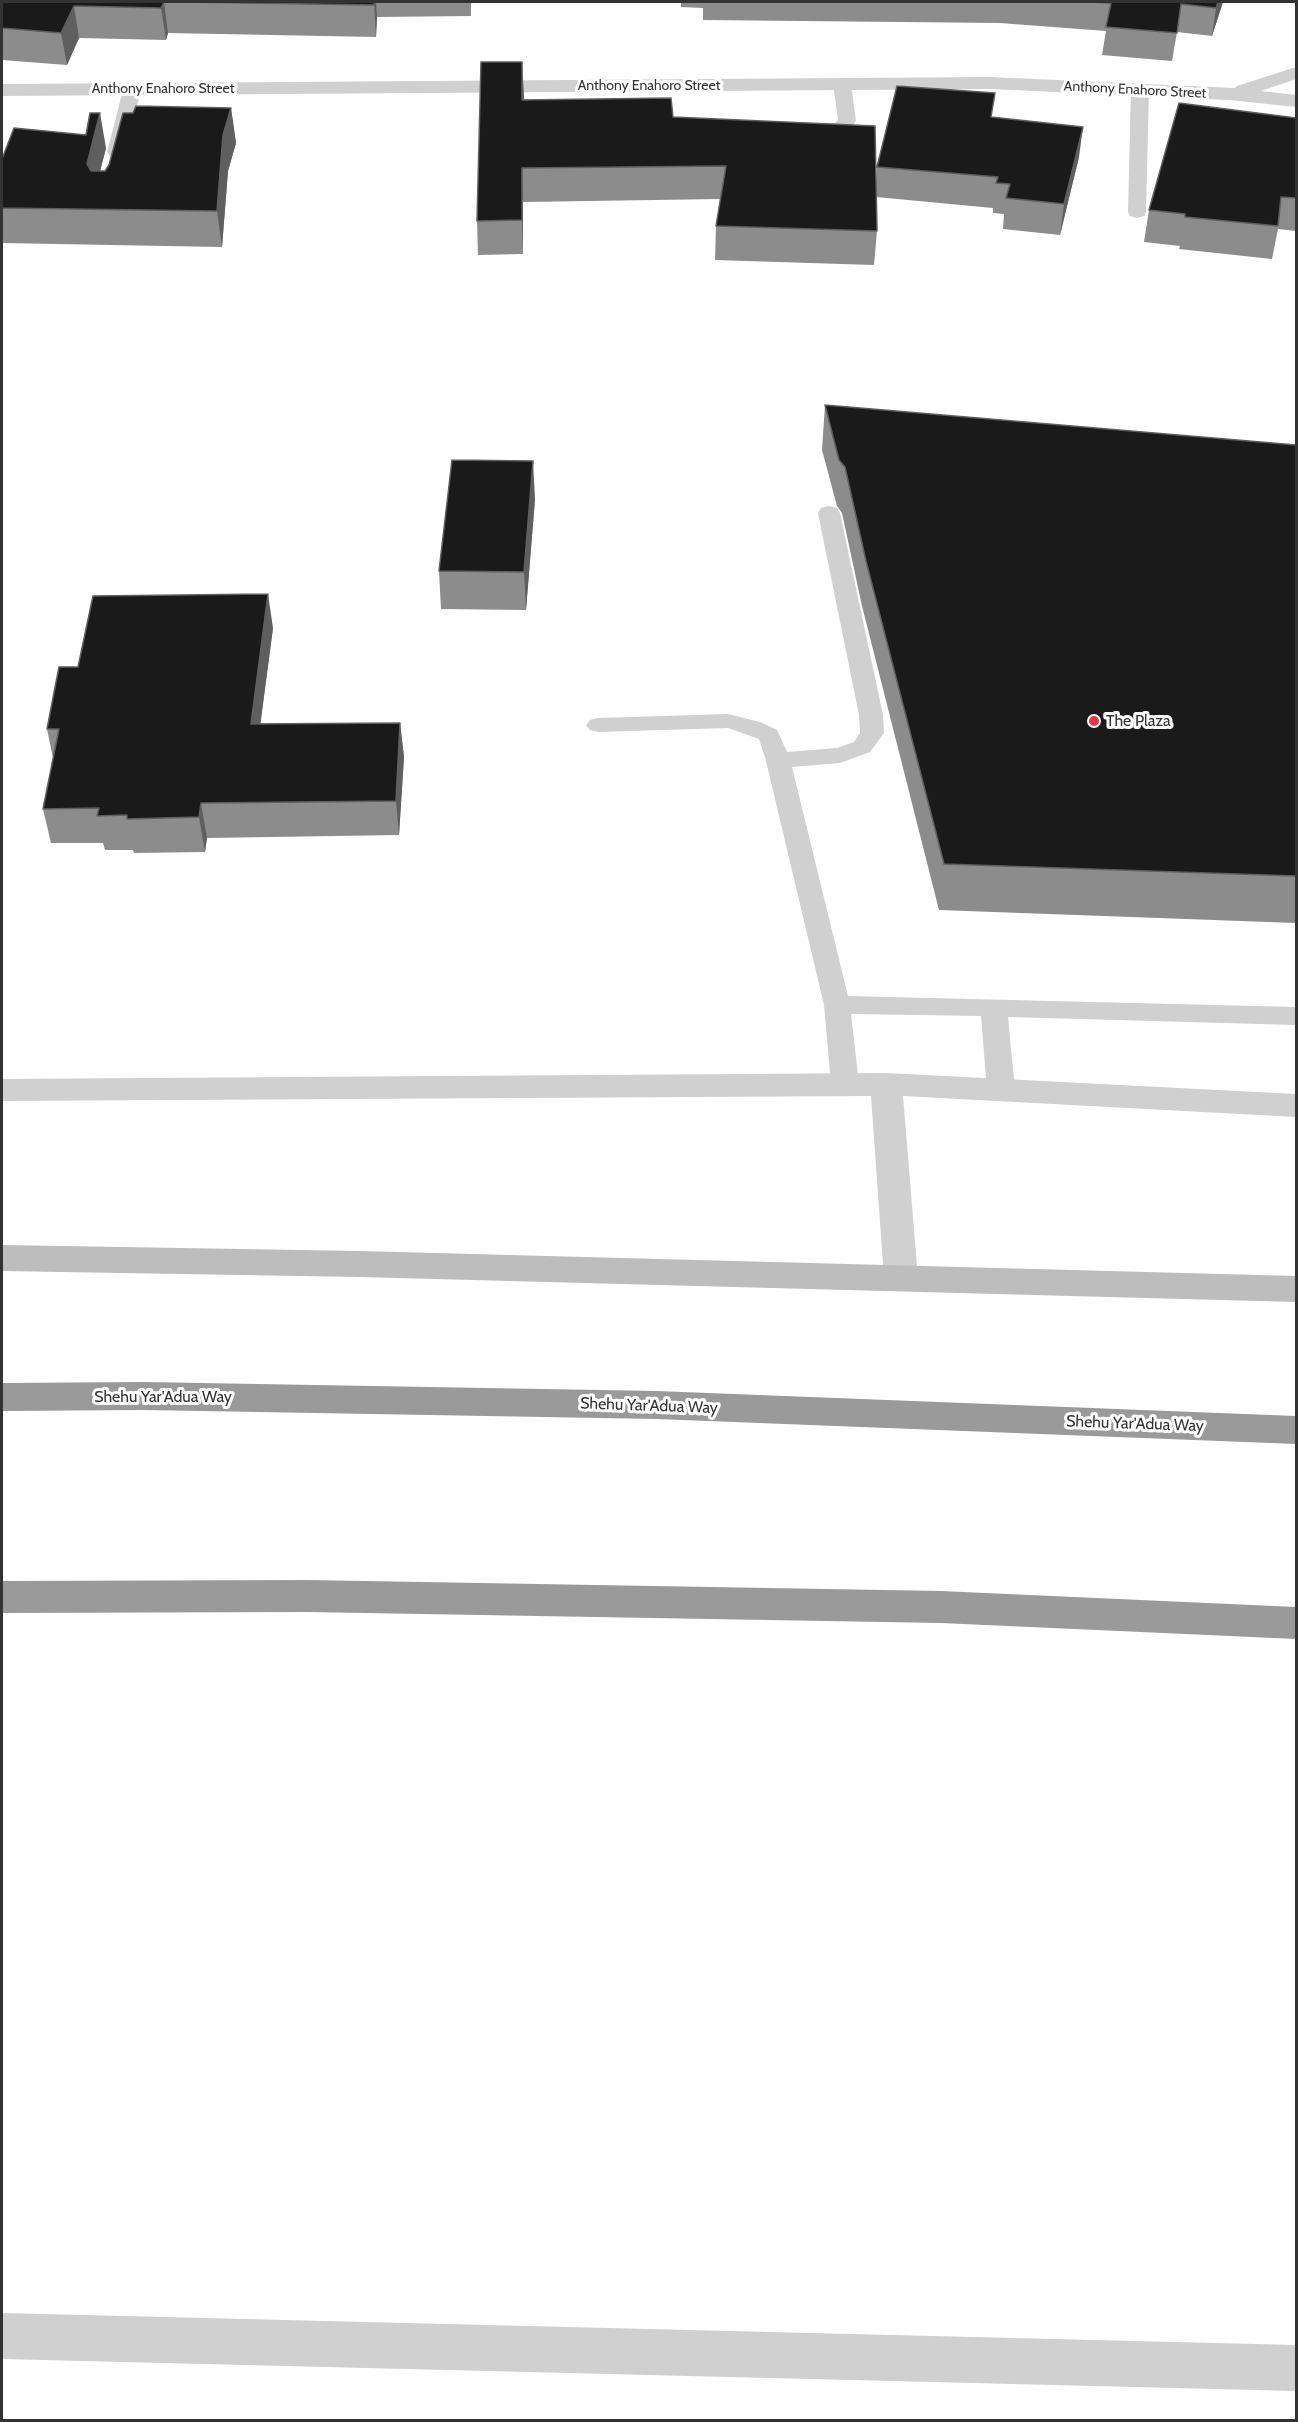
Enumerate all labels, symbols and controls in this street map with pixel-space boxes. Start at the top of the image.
street label: Anthony Enahoro Street [578,78,720,94]
street label: Anthony Enahoro Street [1063,78,1207,102]
street label: Anthony Enahoro Street [92,81,234,97]
place label: The Plaza [1106,711,1171,731]
marker: The Plaza [1087,714,1101,728]
street label: Shehu Yar'Adua Way [94,1387,232,1407]
street label: Shehu Yar'Adua Way [580,1394,718,1418]
street label: Shehu Yar'Adua Way [1066,1412,1204,1436]

